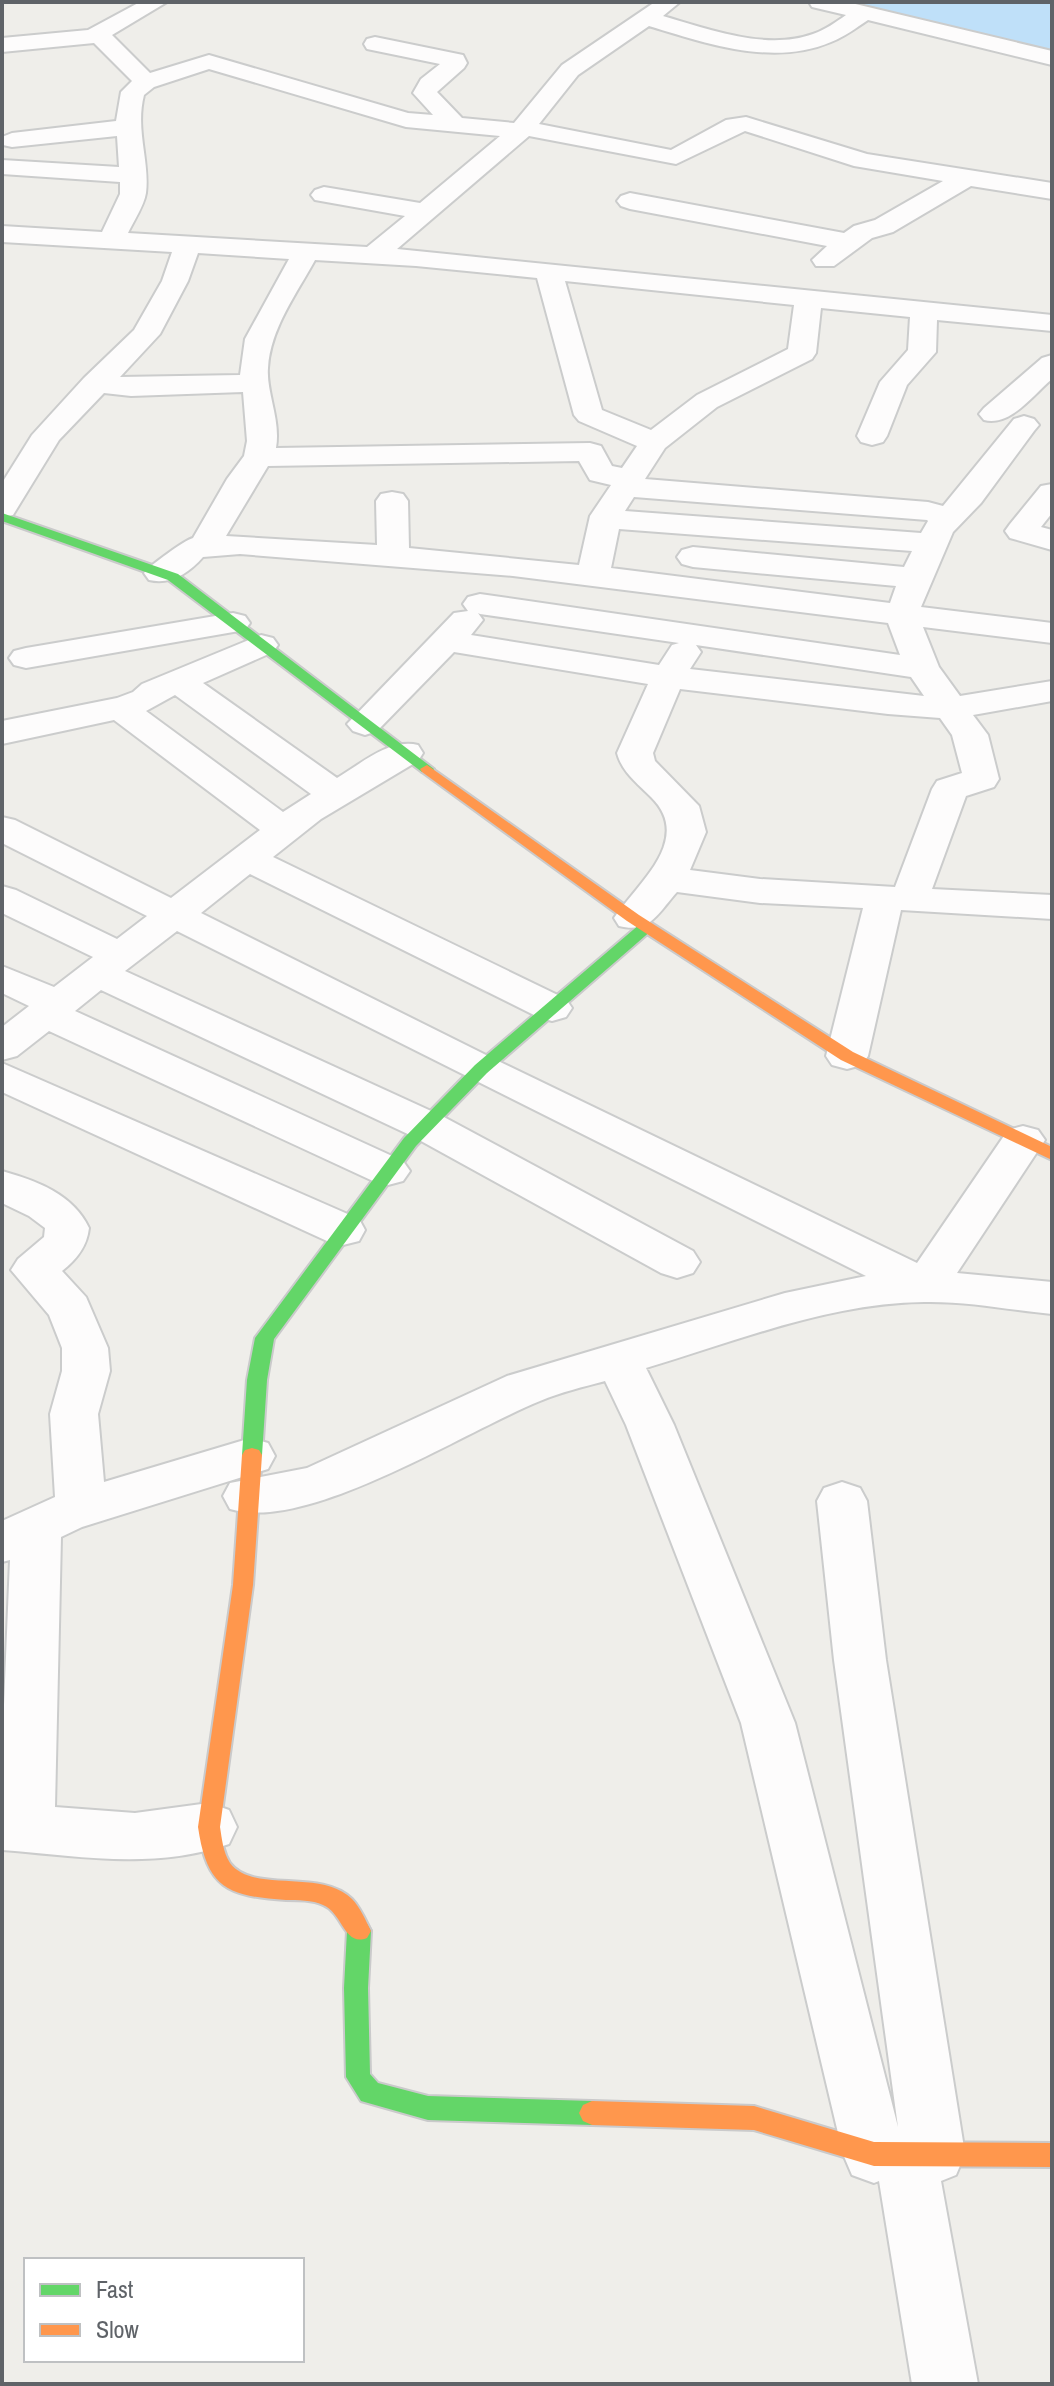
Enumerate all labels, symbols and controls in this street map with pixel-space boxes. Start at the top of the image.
legend [24,2258,304,2362]
text: Fast [96,2273,134,2305]
text: Slow [96,2313,139,2345]

